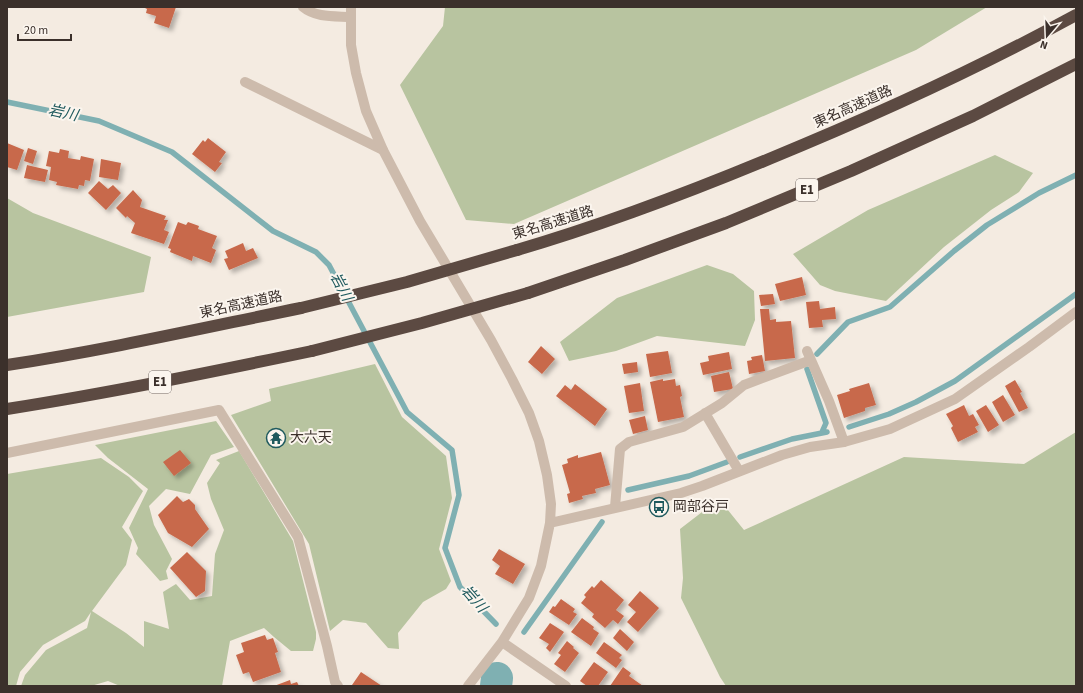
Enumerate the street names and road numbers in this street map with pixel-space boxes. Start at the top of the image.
street label: 東名高速道路 [811,81,895,133]
road number: E1 [796,179,818,201]
street label: 東名高速道路 [510,201,596,245]
street label: 東名高速道路 [198,286,284,324]
road number: E1 [149,371,171,393]

